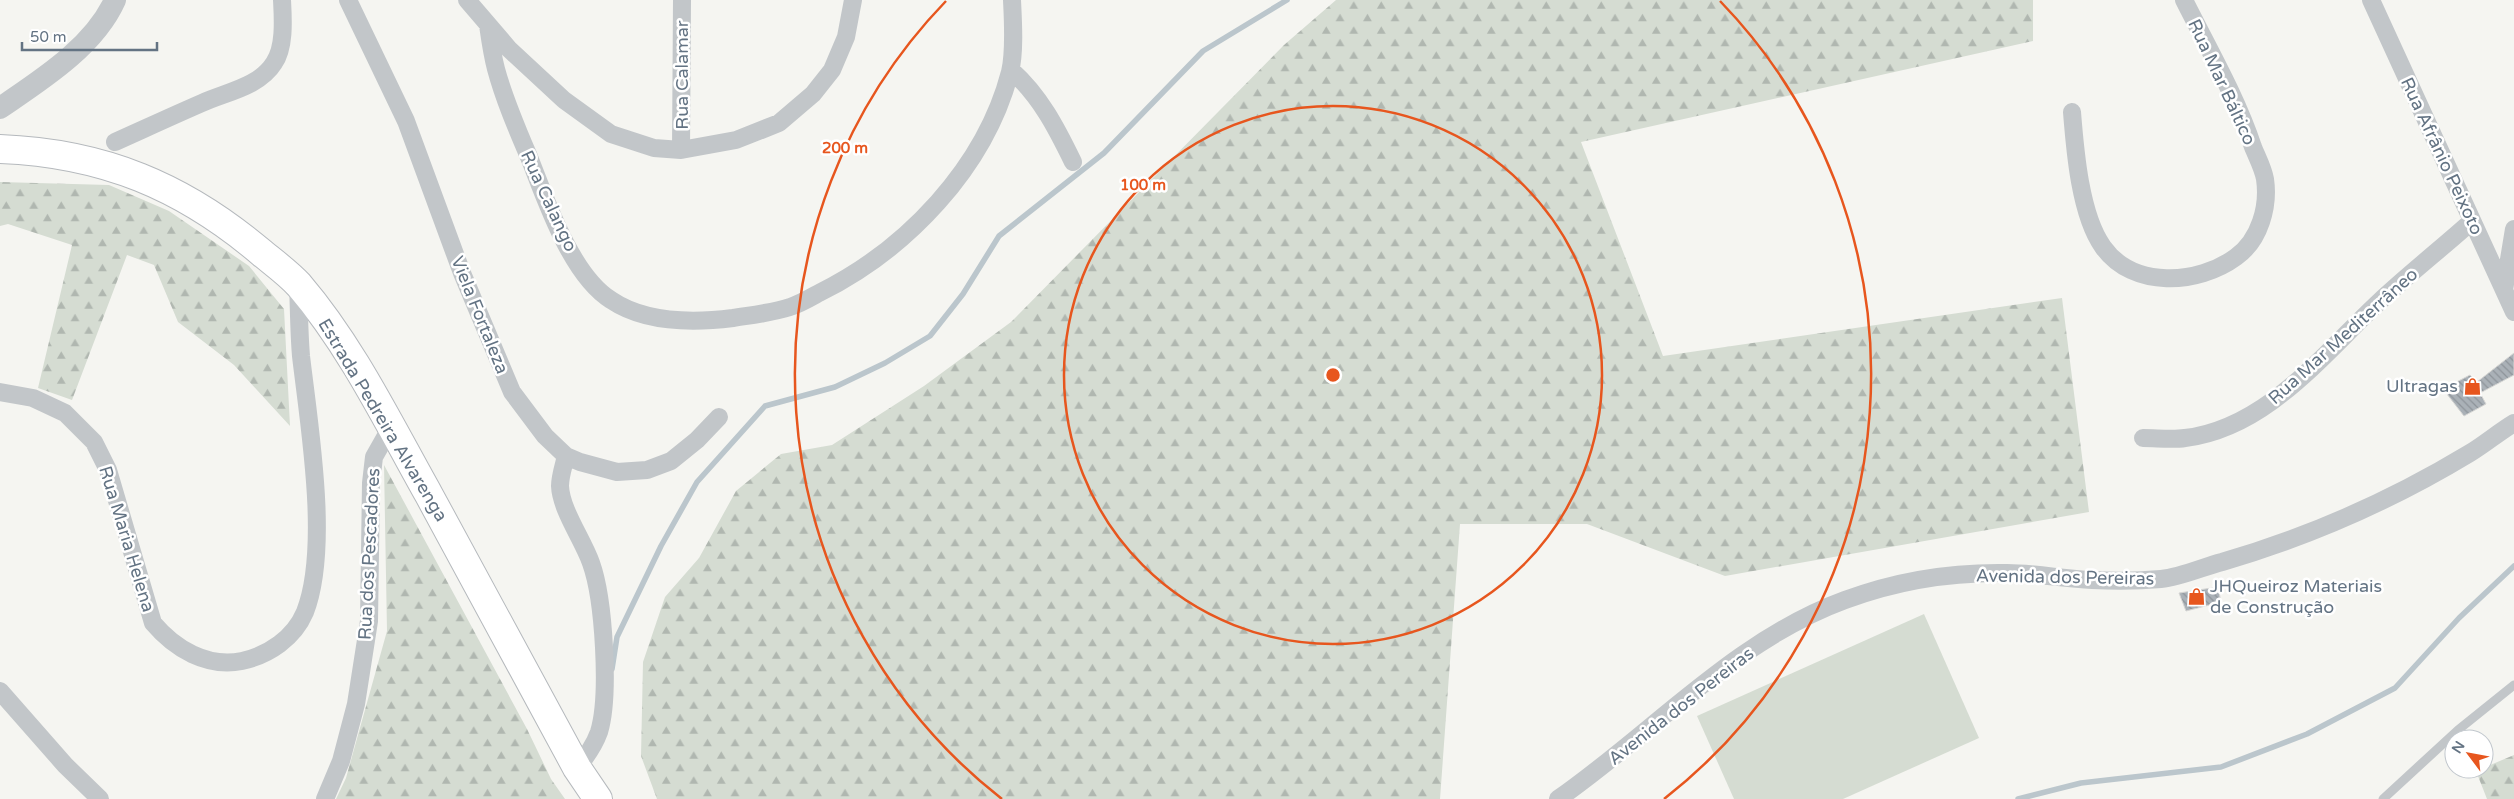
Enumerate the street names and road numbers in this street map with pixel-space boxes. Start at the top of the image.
street label: Rua Mar Báltico [2183,15,2261,149]
street label: Rua Calamar [671,20,693,130]
street label: Rua Afrânio Peixoto [2396,74,2488,238]
street label: Rua Calango [516,147,582,255]
street label: Viela Fortaleza [446,253,514,377]
street label: Rua Mar Mediterrâneo [2264,263,2422,409]
street label: Estrada Pedreira Alvarenga [314,314,452,526]
street label: Rua Maria Helena [94,463,160,615]
street label: Rua dos Pescadores [354,467,384,641]
street label: Avenida dos Pereiras [1976,564,2154,590]
street label: Avenida dos Pereiras [1604,642,1758,770]

